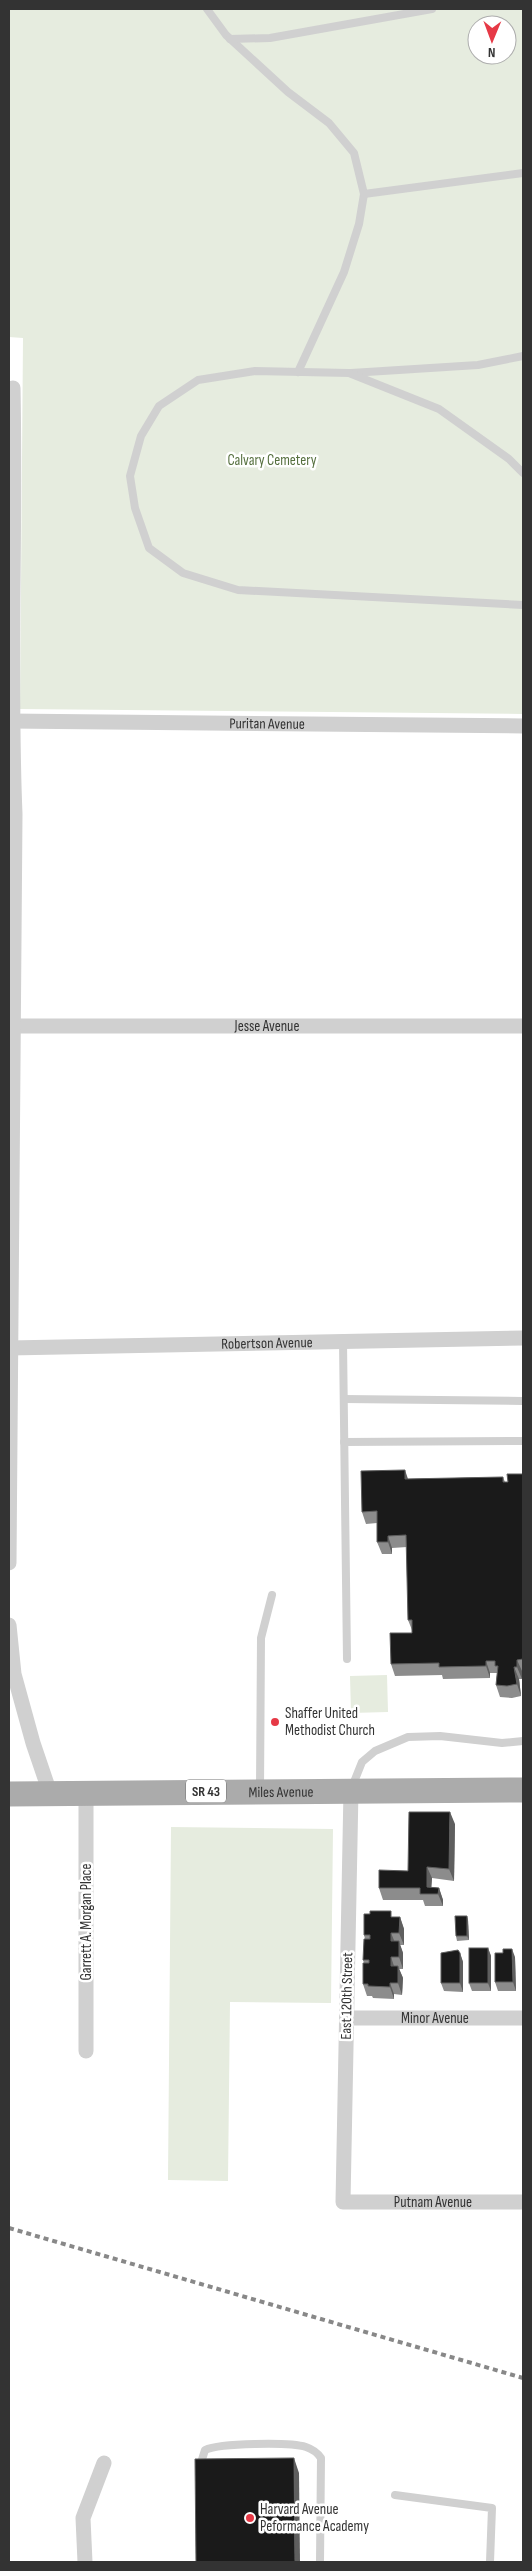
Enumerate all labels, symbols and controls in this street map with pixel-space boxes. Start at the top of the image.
north arrow [467,15,517,65]
text: N [488,44,496,61]
park label: Calvary Cemetery [227,451,317,470]
street label: Puritan Avenue [229,714,305,733]
street label: Jesse Avenue [234,1017,299,1036]
street label: Robertson Avenue [221,1333,313,1353]
place label: Shaffer United Methodist Church [285,1704,375,1740]
marker: Shaffer United Methodist Church [269,1716,281,1728]
road number: SR 43 [186,1780,226,1802]
street label: Miles Avenue [248,1782,314,1802]
street label: Garrett A. Morgan Place [77,1863,96,1981]
street label: East 120th Street [337,1952,357,2040]
street label: Minor Avenue [401,2009,469,2028]
street label: Putnam Avenue [394,2193,472,2212]
place label: Harvard Avenue Peformance Academy [260,2500,369,2536]
marker: Harvard Avenue Peformance Academy [244,2512,256,2524]

